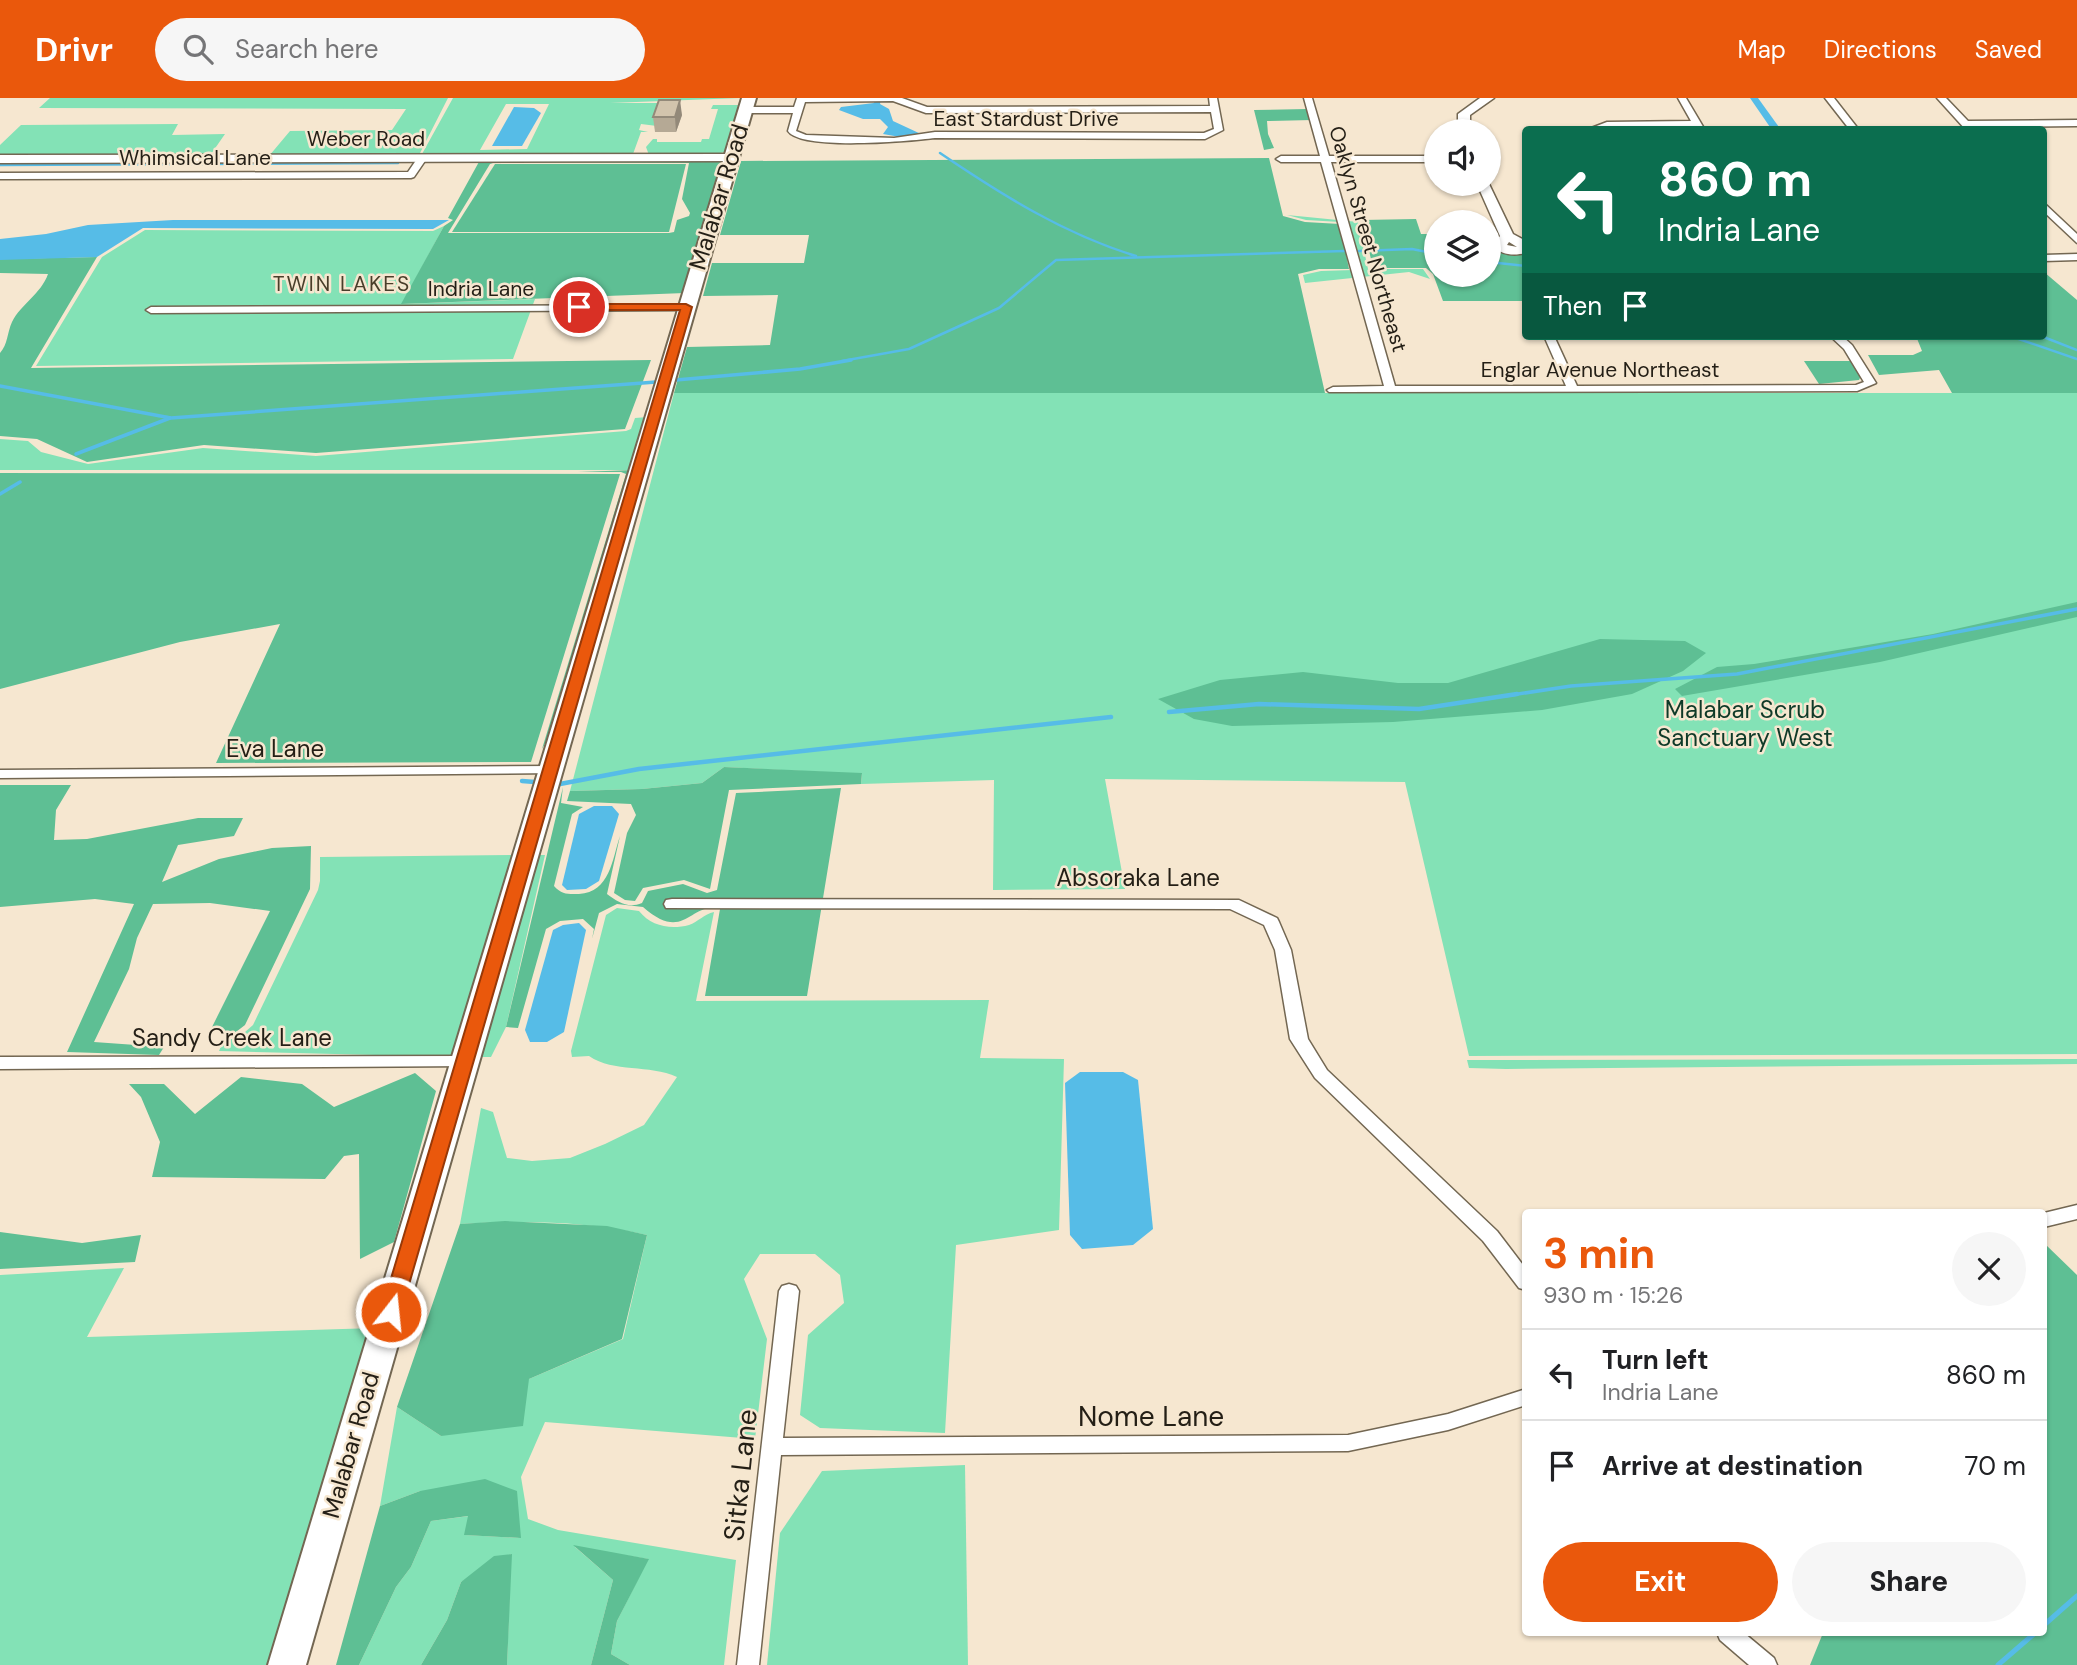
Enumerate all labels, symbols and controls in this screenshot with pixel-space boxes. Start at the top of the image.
search box [155,18,645,81]
text: Drivr [35,28,113,71]
icon: search [179,30,217,68]
text: Search here [235,32,378,66]
text: Map [1738,34,1786,65]
text: Directions [1824,34,1937,65]
text: Saved [1975,34,2042,65]
street label: East Stardust Drive [933,105,1119,133]
map controls [1424,119,1501,287]
button: sound [1424,119,1501,196]
street label: Malabar Road [682,120,755,274]
street label: Oaklyn Street Northeast [1322,123,1414,355]
street label: Weber Road [307,125,425,153]
street label: Whimsical Lane [119,144,271,172]
text: 860 m [1658,147,1812,211]
icon: left [1543,154,1634,245]
text: Indria Lane [1658,209,1820,251]
button: layers [1424,210,1501,287]
district label: TWIN LAKES [273,270,411,298]
street label: Indria Lane [428,275,534,303]
pin [549,277,609,337]
icon: arrive [1616,287,1654,325]
icon: arrive [560,288,598,326]
text: Then [1543,289,1602,323]
street label: Englar Avenue Northeast [1481,356,1719,384]
park label: Malabar Scrub Sanctuary West [1657,694,1833,753]
street label: Eva Lane [226,733,324,764]
street label: Absoraka Lane [1056,862,1220,893]
street label: Sandy Creek Lane [132,1022,332,1053]
text: 3 min [1543,1226,1655,1281]
button: close [1952,1232,2026,1306]
position arrow [354,1275,428,1349]
text: 930 m · 15:26 [1543,1280,1683,1310]
text: Turn left [1602,1343,1709,1377]
icon: left [1543,1356,1581,1394]
text: 860 m [1946,1358,2026,1392]
street label: Malabar Road [315,1368,386,1522]
text: Indria Lane [1602,1377,1719,1407]
street label: Nome Lane [1078,1398,1224,1435]
street label: Sitka Lane [715,1407,766,1543]
icon: arrive [1543,1447,1581,1485]
text: Arrive at destination [1602,1449,1863,1483]
text: 70 m [1965,1449,2026,1483]
button: Exit [1543,1542,1778,1622]
button: Share [1792,1542,2026,1622]

